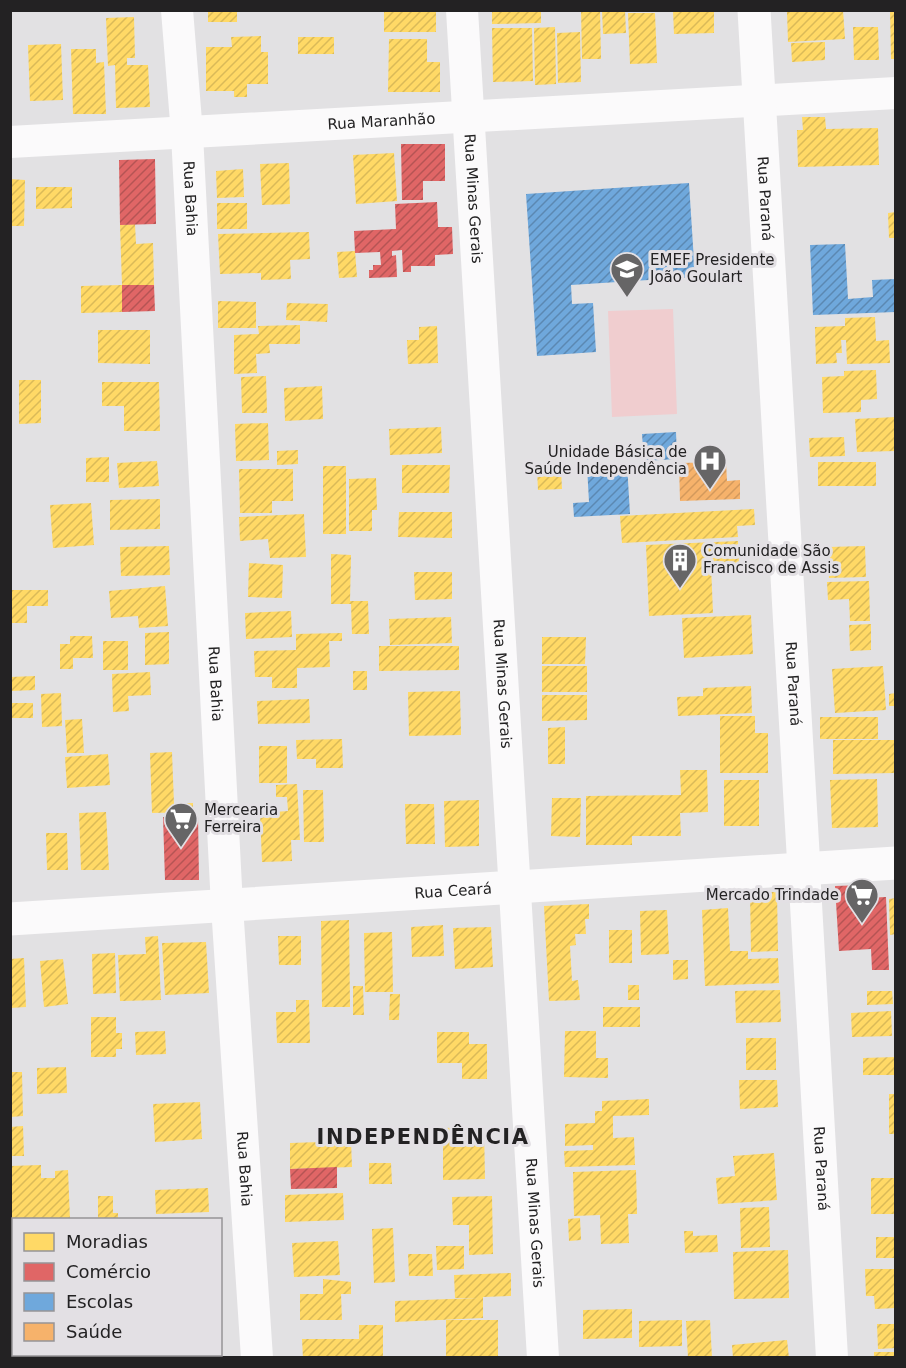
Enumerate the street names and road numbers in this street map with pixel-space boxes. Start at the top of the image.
street label: Rua Maranhão [327,109,436,133]
street label: Rua Minas Gerais [460,133,486,264]
street label: Rua Paraná [754,156,776,242]
street label: Rua Bahia [179,160,201,237]
street label: Rua Minas Gerais [490,618,515,749]
street label: Rua Paraná [782,641,805,727]
street label: Rua Bahia [205,646,226,722]
street label: Rua Ceará [414,880,492,902]
street label: Rua Paraná [810,1126,833,1211]
street label: Rua Bahia [233,1131,256,1207]
street label: Rua Minas Gerais [522,1157,548,1288]

